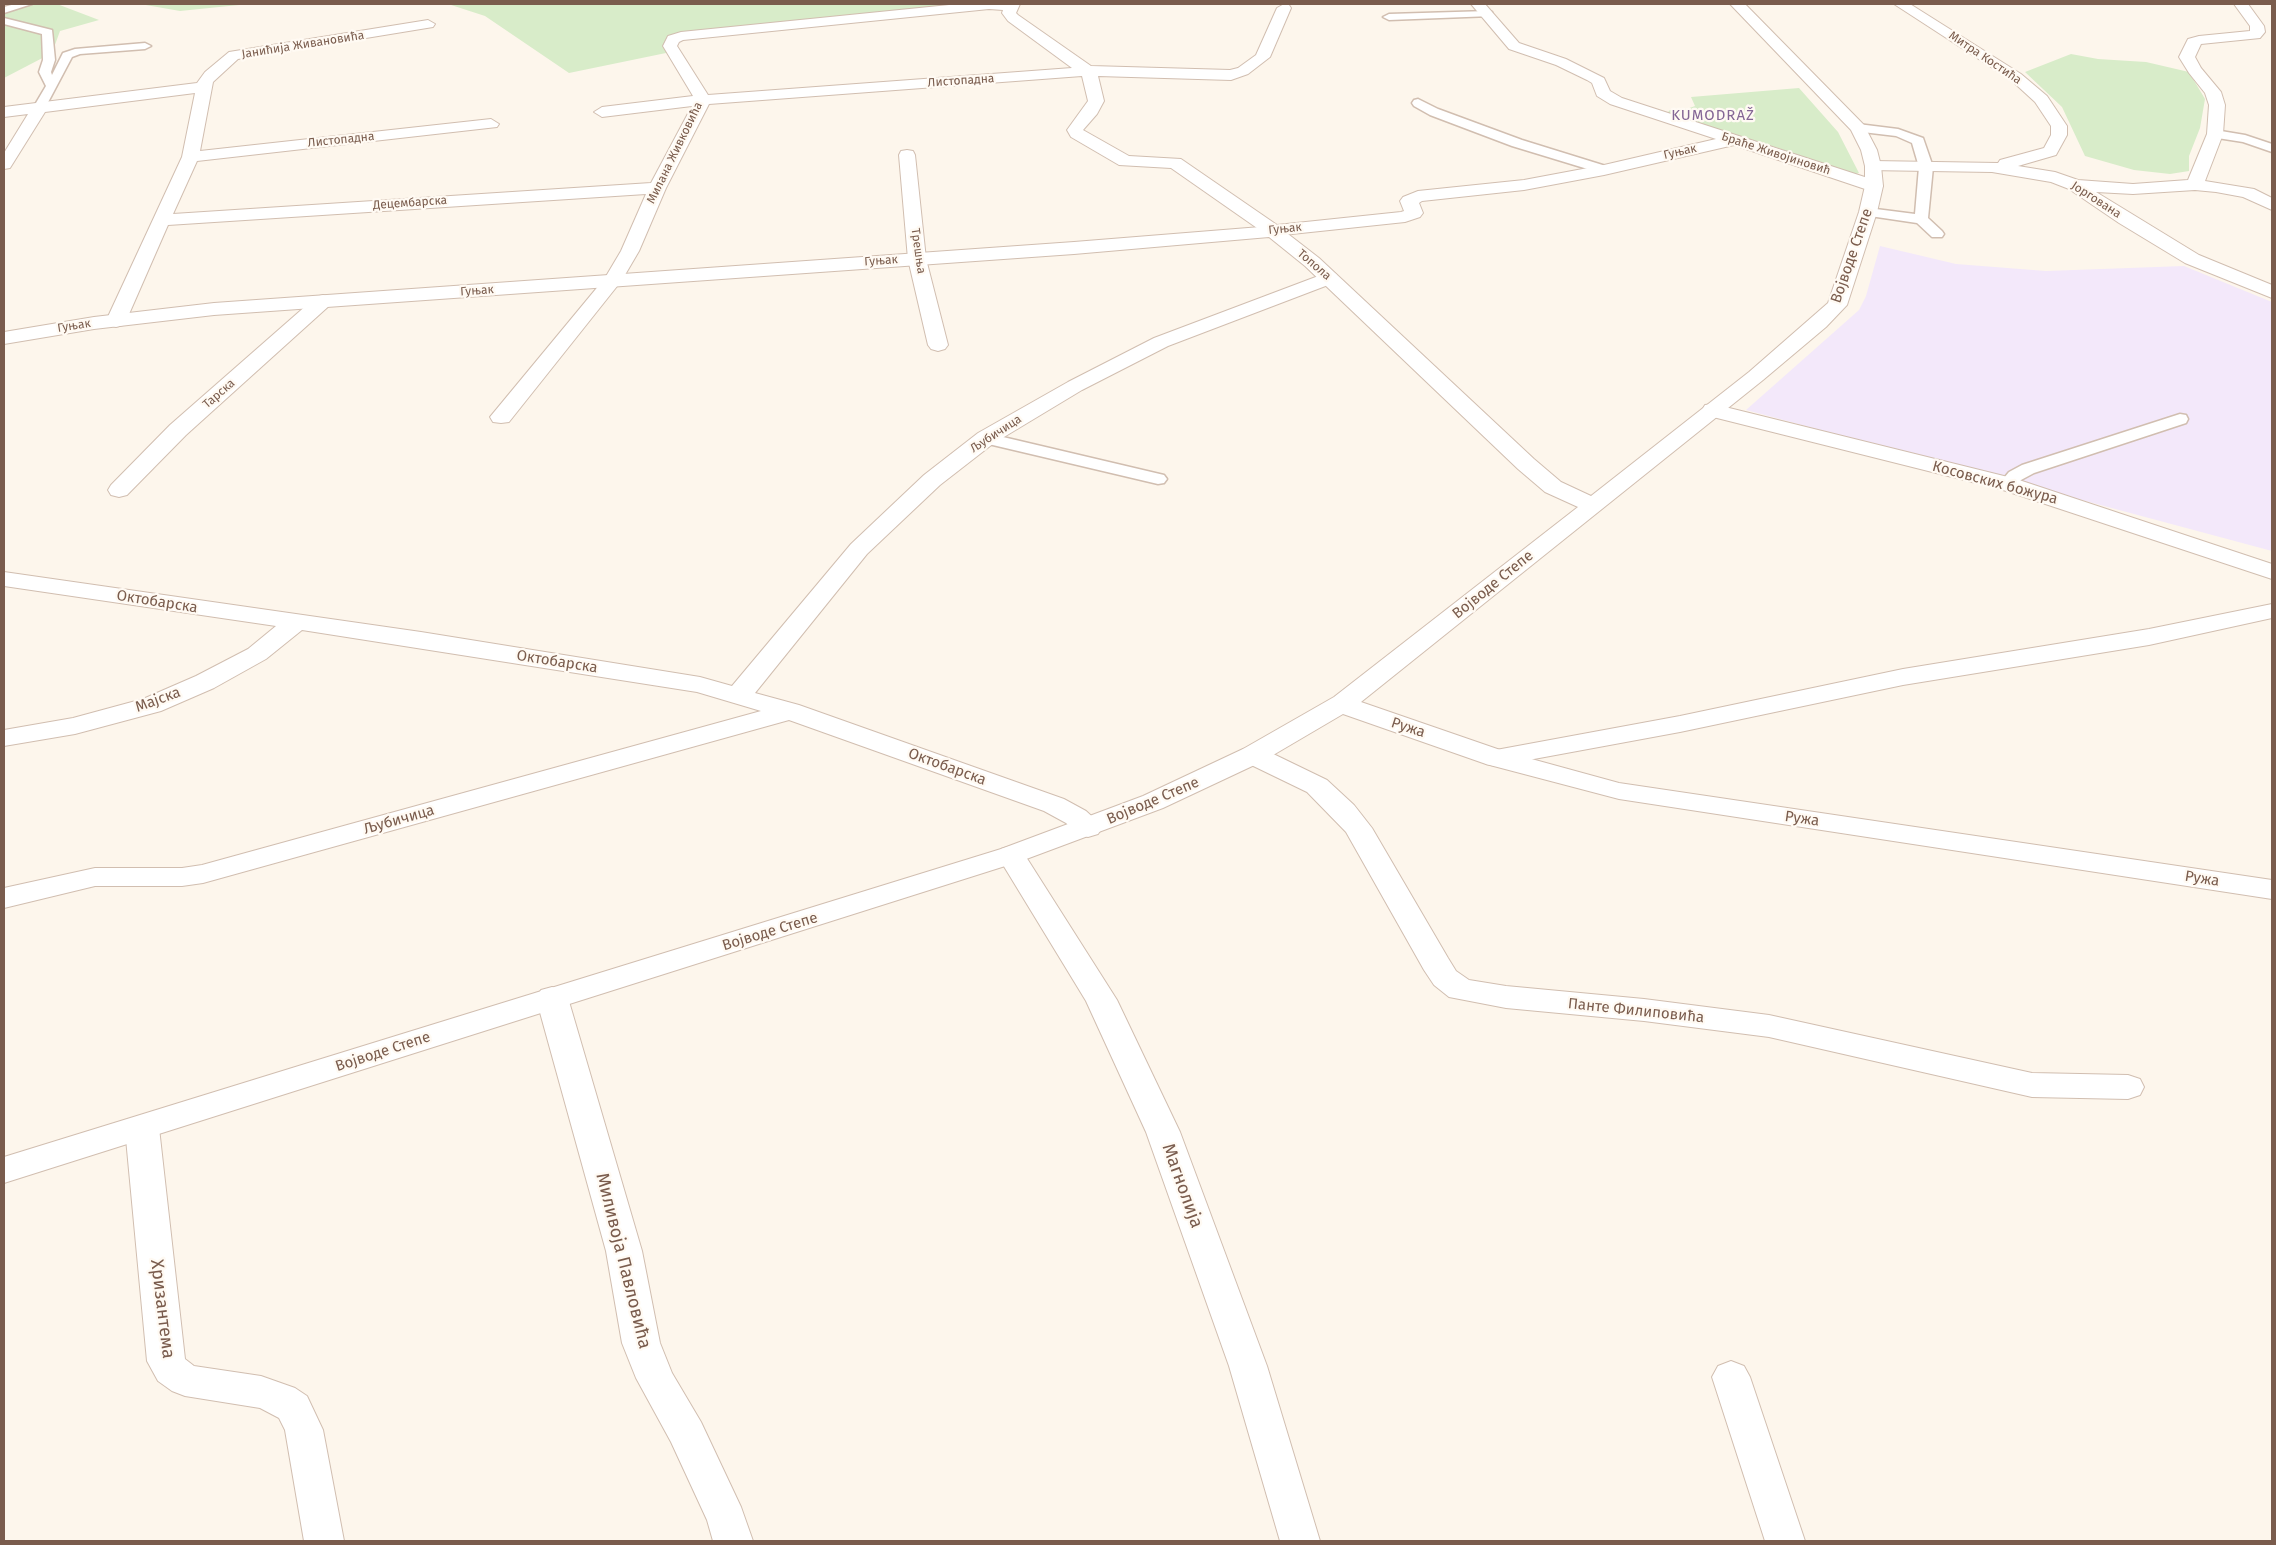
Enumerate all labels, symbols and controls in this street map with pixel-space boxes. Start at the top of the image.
street label: Јанићија Живановића [241,28,365,62]
street label: Митра Костића [1946,28,2024,88]
street label: Листопадна [927,71,995,91]
street label: Милана Живковића [644,100,706,206]
district label: KUMODRAŽ [1670,107,1756,125]
street label: Листопадна [307,129,375,151]
street label: Браће Живојиновић [1720,130,1832,178]
street label: Гуњак [1662,141,1698,163]
street label: Јоргована [2068,179,2124,221]
street label: Децембарска [373,193,447,213]
street label: Војводе Степе [1827,206,1877,306]
street label: Гуњак [1268,220,1302,238]
street label: Трешња [908,227,928,275]
street label: Топола [1294,246,1334,284]
street label: Гуњак [864,253,898,269]
street label: Гуњак [460,283,494,299]
street label: Гуњак [56,316,92,336]
street label: Тарска [200,376,238,412]
street label: Љубичица [968,412,1024,456]
street label: Косовских божура [1930,458,2060,508]
street label: Војводе Степе [1449,547,1537,623]
street label: Октобарска [115,587,199,617]
street label: Октобарска [515,647,599,677]
street label: Мајска [133,684,183,716]
street label: Ружа [1389,714,1427,742]
street label: Октобарска [905,745,989,789]
street label: Војводе Степе [1104,773,1202,829]
street label: Љубичица [362,801,436,839]
street label: Ружа [1784,808,1820,830]
street label: Ружа [2183,867,2221,891]
street label: Војводе Степе [720,909,820,955]
street label: Панте Филиповића [1567,995,1705,1027]
street label: Војводе Степе [333,1028,433,1076]
street label: Магнолија [1157,1141,1207,1231]
street label: Миливоја Павловића [591,1171,655,1351]
street label: Хризантема [145,1258,179,1360]

